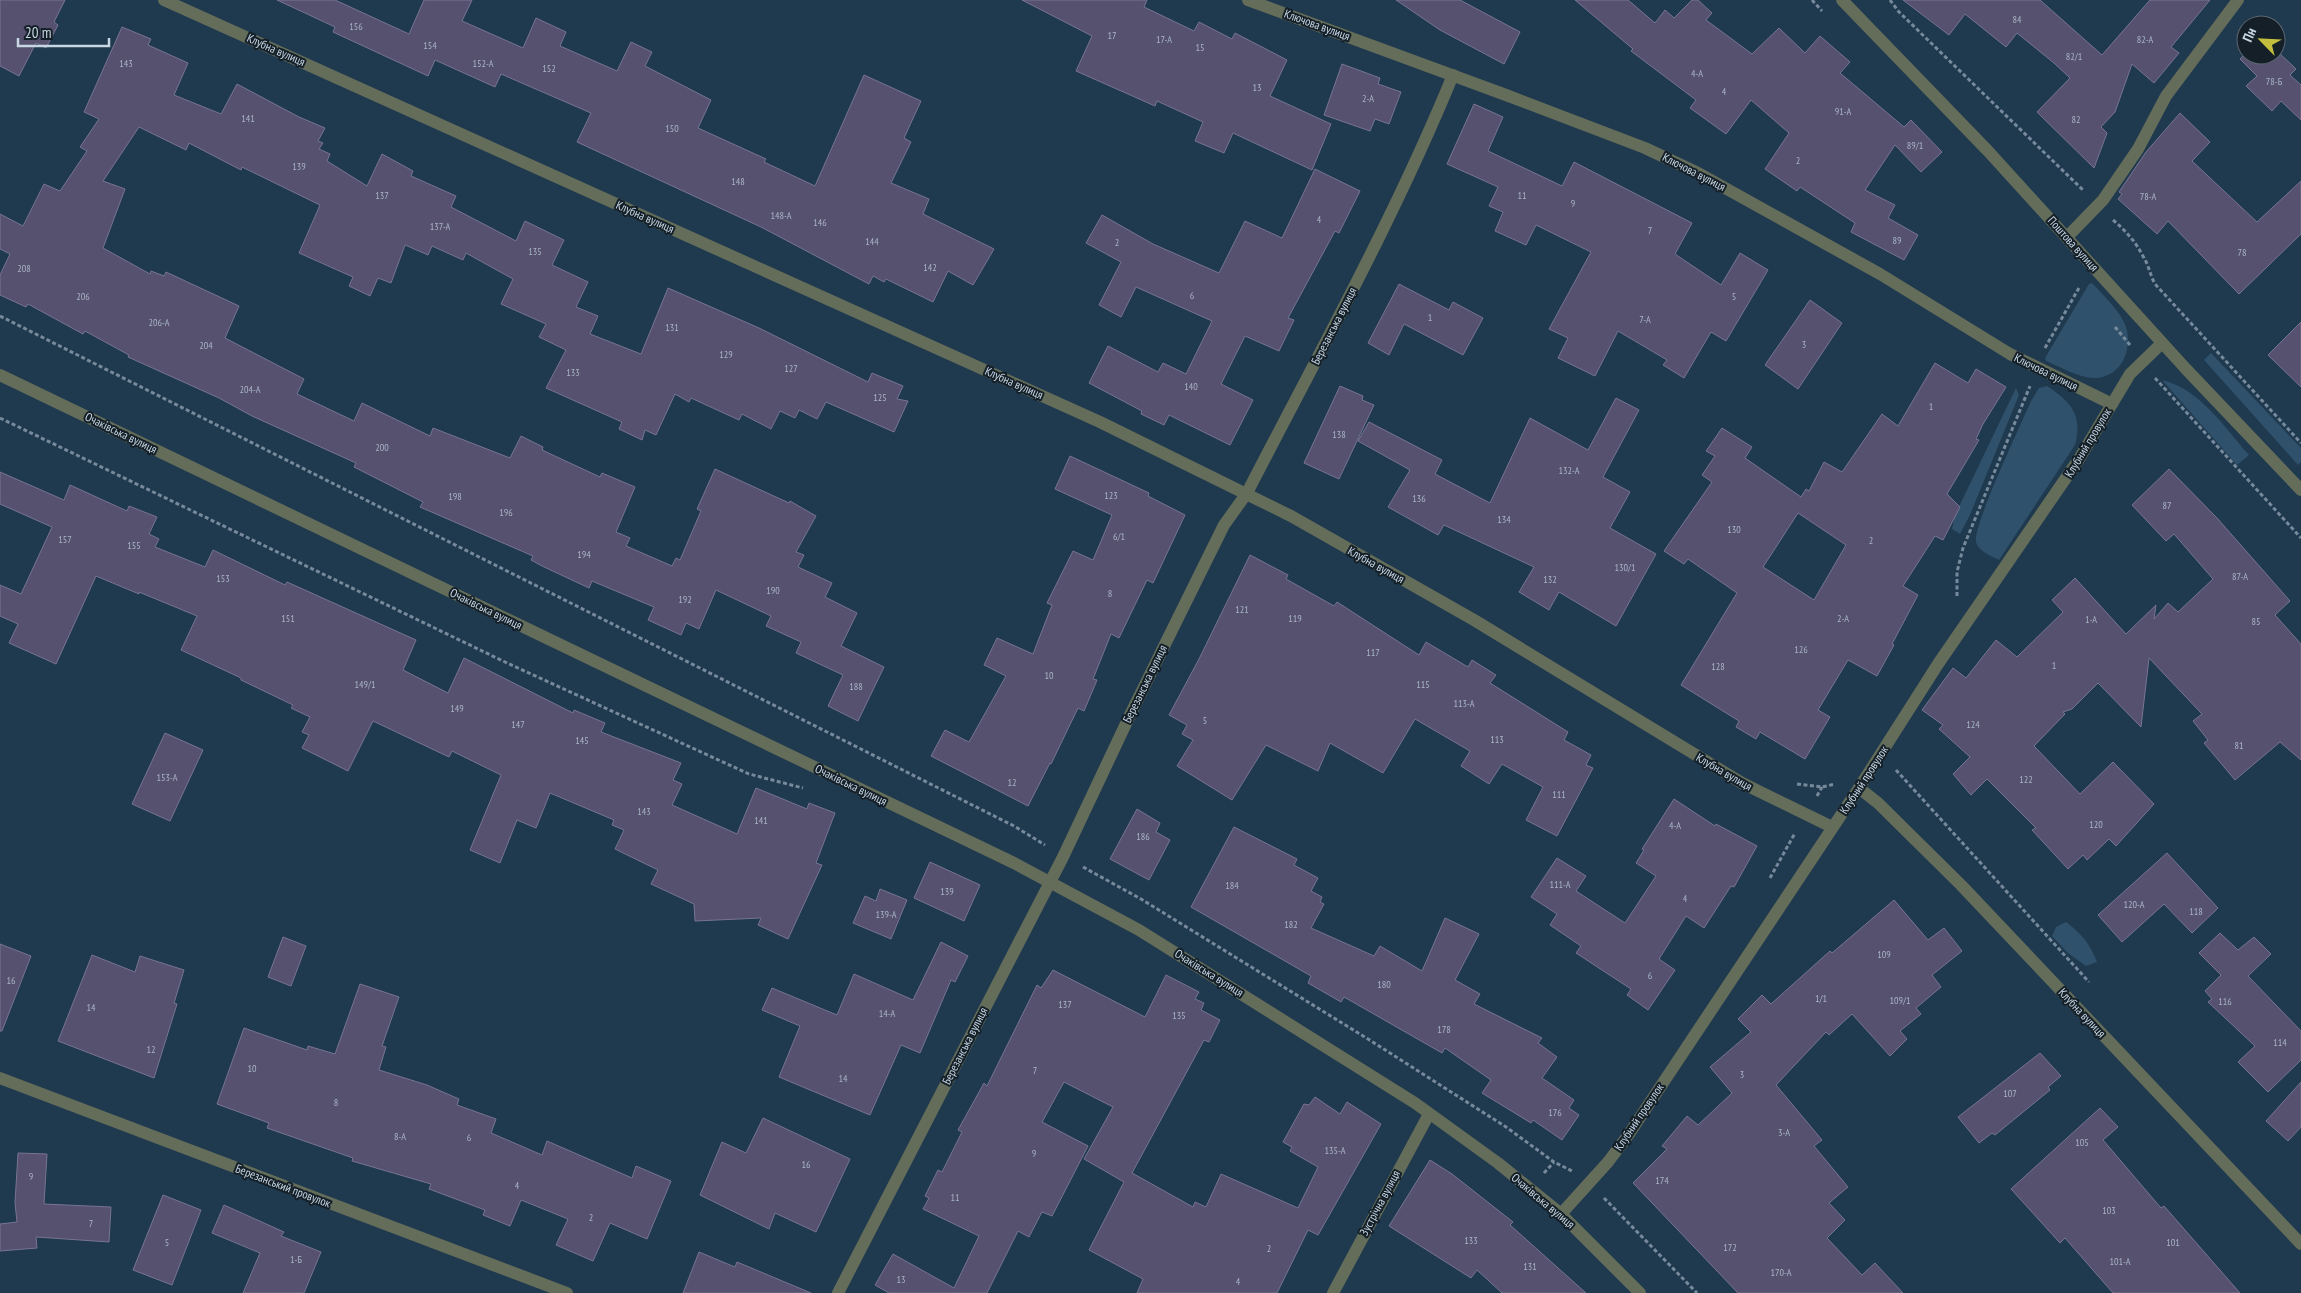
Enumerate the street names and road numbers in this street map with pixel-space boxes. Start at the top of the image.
street label: Ключова вулиця [1282,6,1353,44]
street label: Клубна вулиця [245,30,308,69]
street label: Ключова вулиця [1660,149,1729,194]
street label: Клубна вулиця [614,197,677,236]
street label: Поштова вулиця [2045,213,2102,275]
street label: Березанська вулиця [1308,284,1360,367]
street label: Ключова вулиця [2012,350,2081,394]
street label: Клубна вулиця [983,363,1046,402]
street label: Клубний провулок [2061,405,2114,480]
street label: Очаківська вулиця [83,409,160,457]
street label: Клубна вулиця [1345,543,1407,586]
street label: Очаківська вулиця [448,585,525,633]
street label: Березанська вулиця [1119,642,1170,725]
street label: Клубний провулок [1836,743,1891,817]
street label: Клубна вулиця [1694,750,1755,794]
street label: Очаківська вулиця [813,761,890,809]
street label: Очаківська вулиця [1172,945,1247,1000]
street label: Клубна вулиця [2056,985,2109,1041]
street label: Березанська вулиця [939,1004,991,1087]
street label: Клубний провулок [1611,1080,1667,1153]
street label: Березанський провулок [233,1160,333,1211]
street label: Зустрічна вулиця [1356,1167,1403,1238]
street label: Очаківська вулиця [1509,1170,1578,1232]

